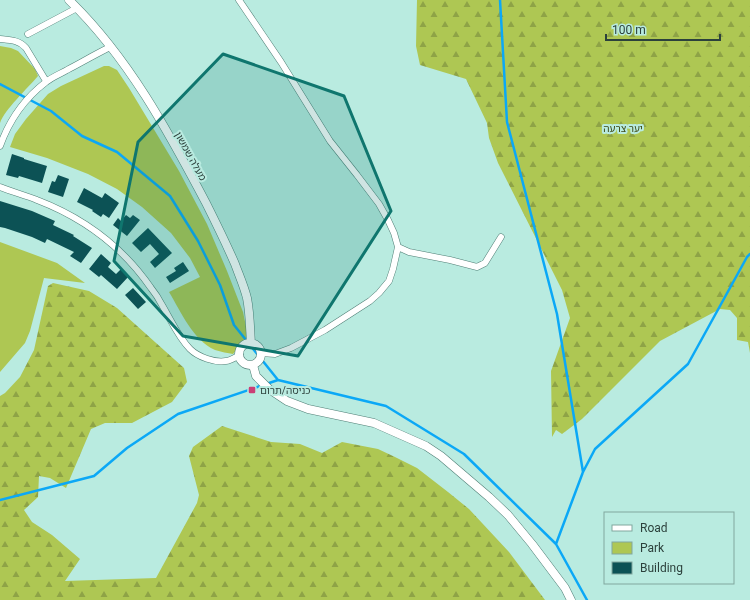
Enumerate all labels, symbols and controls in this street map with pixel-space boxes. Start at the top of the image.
scale bar [606,16,720,42]
text: 100 m [612,23,646,37]
park label: יער צרעה [603,123,643,134]
street label: מעלה שמשון [173,130,209,183]
marker: כניסה/תרום [247,385,257,395]
place label: כניסה/תרום [260,385,310,396]
legend [604,512,734,584]
text: Road [640,521,668,535]
text: Park [640,541,665,555]
text: Building [640,561,683,575]

